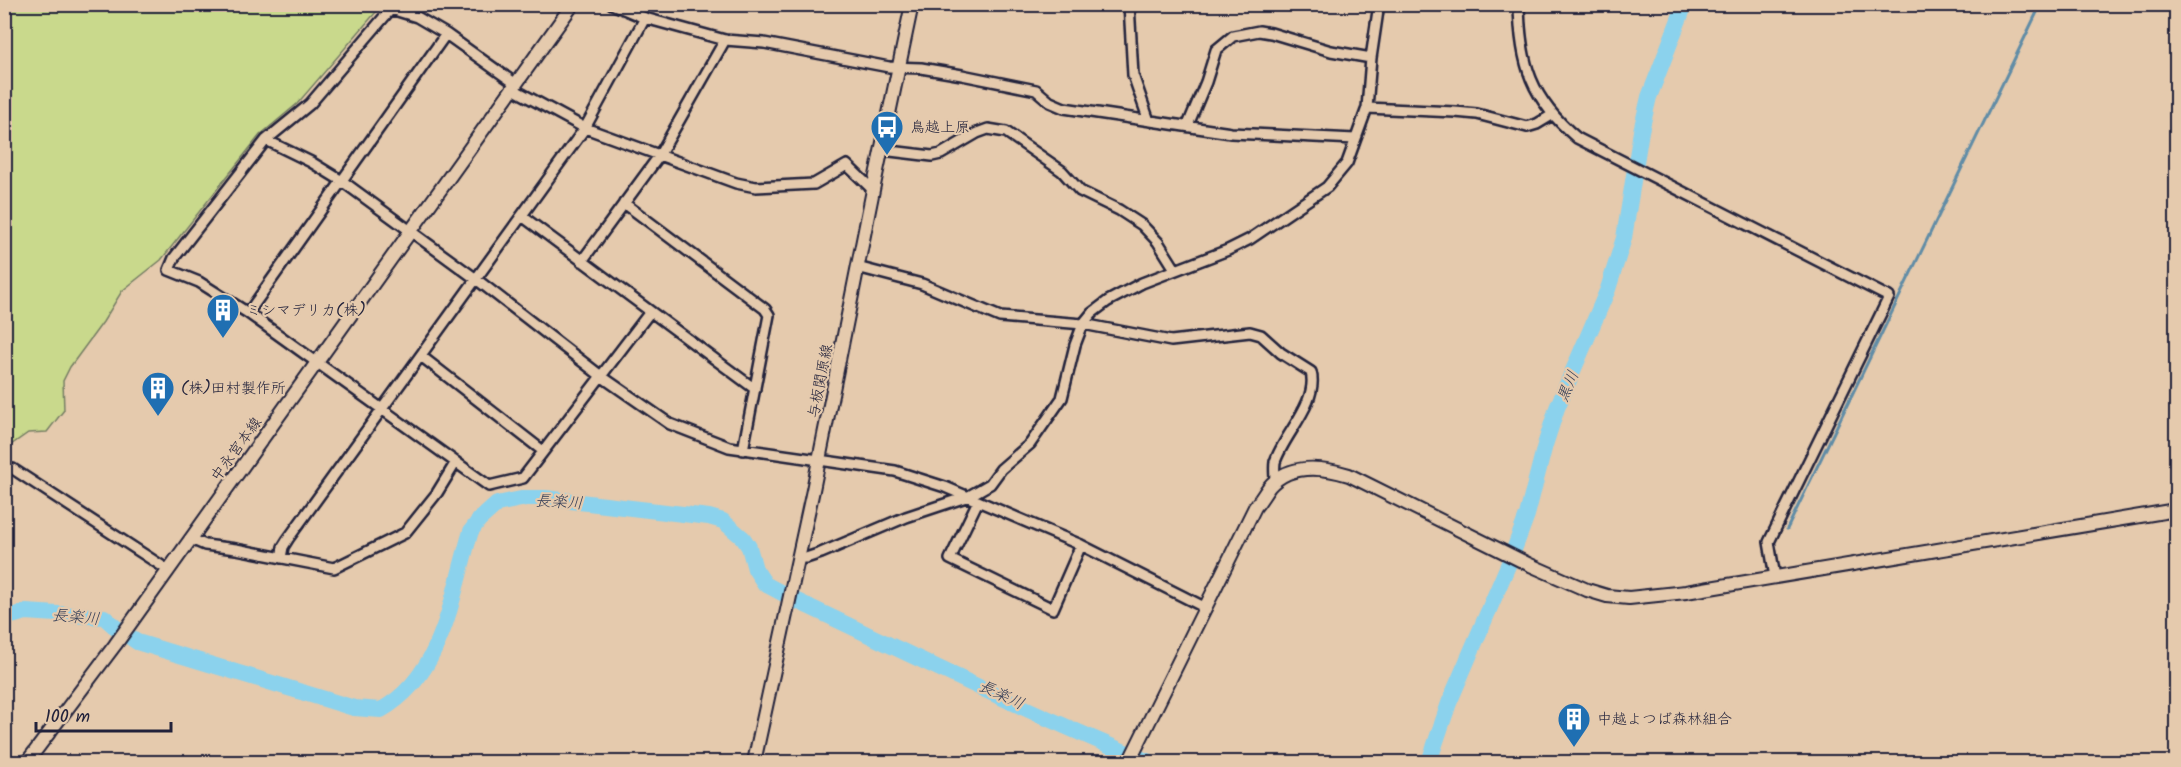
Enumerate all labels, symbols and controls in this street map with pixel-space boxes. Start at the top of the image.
bus stop icon: 鳥越上原 [869,109,905,156]
place label: 鳥越上原 [910,116,970,140]
building icon: ミシマデリカ(株) [205,292,241,339]
place label: ミシマデリカ(株) [246,299,366,323]
street label: 与板関原線 [802,342,840,420]
water label: 黒川 [1551,367,1586,406]
building icon: (株)田村製作所 [140,370,176,417]
place label: (株)田村製作所 [181,377,286,401]
street label: 中永宮本線 [205,412,269,487]
water label: 長楽川 [534,489,584,516]
water label: 長楽川 [51,603,101,632]
water label: 長楽川 [974,674,1028,717]
scale bar [36,695,171,733]
building icon: 中越よつば森林組合 [1556,701,1592,748]
text: 100 m [45,703,90,732]
place label: 中越よつば森林組合 [1597,708,1732,732]

